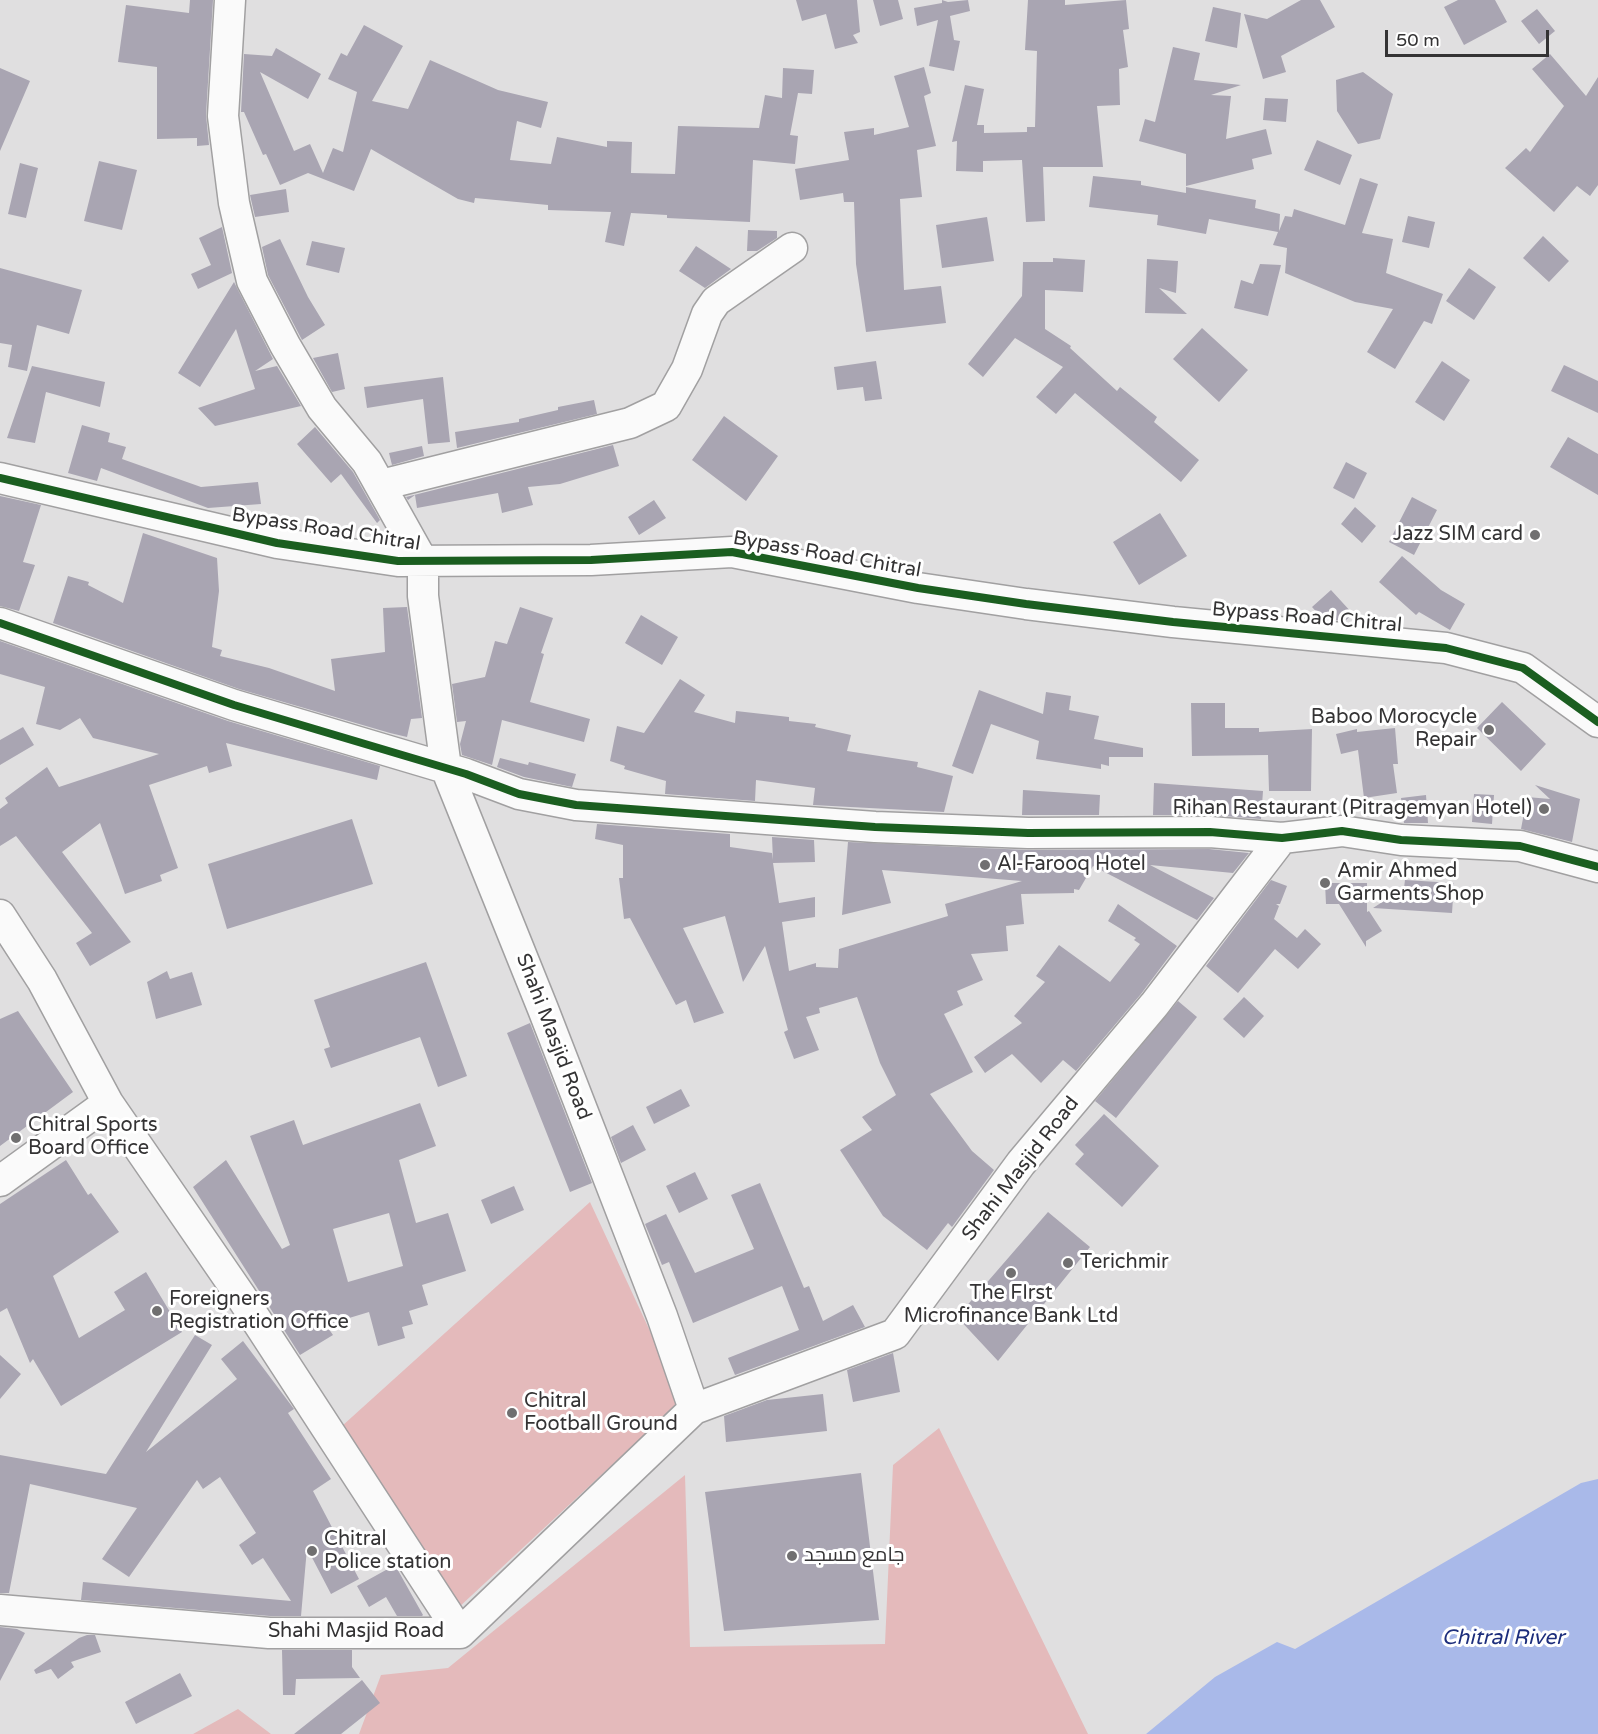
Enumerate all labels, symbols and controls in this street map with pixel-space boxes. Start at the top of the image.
scale bar [1388,18,1552,56]
text: 50 m [1396,29,1440,51]
street label: Bypass Road Chitral [230,503,422,557]
place label: Jazz SIM card [1393,523,1523,547]
street label: Bypass Road Chitral [731,527,923,583]
marker: Jazz SIM card [1528,528,1542,542]
street label: Bypass Road Chitral [1211,598,1403,638]
place label: Baboo Morocycle Repair [1311,706,1477,753]
marker: Baboo Morocycle Repair [1482,723,1496,737]
place label: Rihan Restaurant (Pitragemyan Hotel) [1173,797,1532,821]
marker: Rihan Restaurant (Pitragemyan Hotel) [1537,802,1551,816]
place label: Al-Farooq Hotel [997,853,1146,877]
marker: Al-Farooq Hotel [978,858,992,872]
place label: Amir Ahmed Garments Shop [1337,860,1484,907]
marker: Amir Ahmed Garments Shop [1318,876,1332,890]
street label: Shahi Masjid Road [510,950,596,1124]
street label: Shahi Masjid Road [957,1092,1085,1246]
place label: Chitral Sports Board Office [28,1114,158,1161]
marker: Chitral Sports Board Office [9,1131,23,1145]
place label: Terichmir [1080,1251,1169,1275]
marker: Terichmir [1061,1256,1075,1270]
marker: The FIrst Microfinance Bank Ltd [1004,1266,1018,1280]
place label: The FIrst Microfinance Bank Ltd [904,1282,1118,1329]
place label: Foreigners Registration Office [169,1288,349,1335]
marker: Foreigners Registration Office [150,1304,164,1318]
place label: Chitral Football Ground [524,1390,678,1437]
marker: Chitral Football Ground [505,1406,519,1420]
place label: Chitral Police station [324,1528,451,1575]
marker: Chitral Police station [305,1544,319,1558]
place label: جامع مسجد [804,1544,904,1568]
marker: جامع مسجد [785,1549,799,1563]
street label: Shahi Masjid Road [268,1620,444,1644]
water label: Chitral River [1442,1625,1564,1651]

